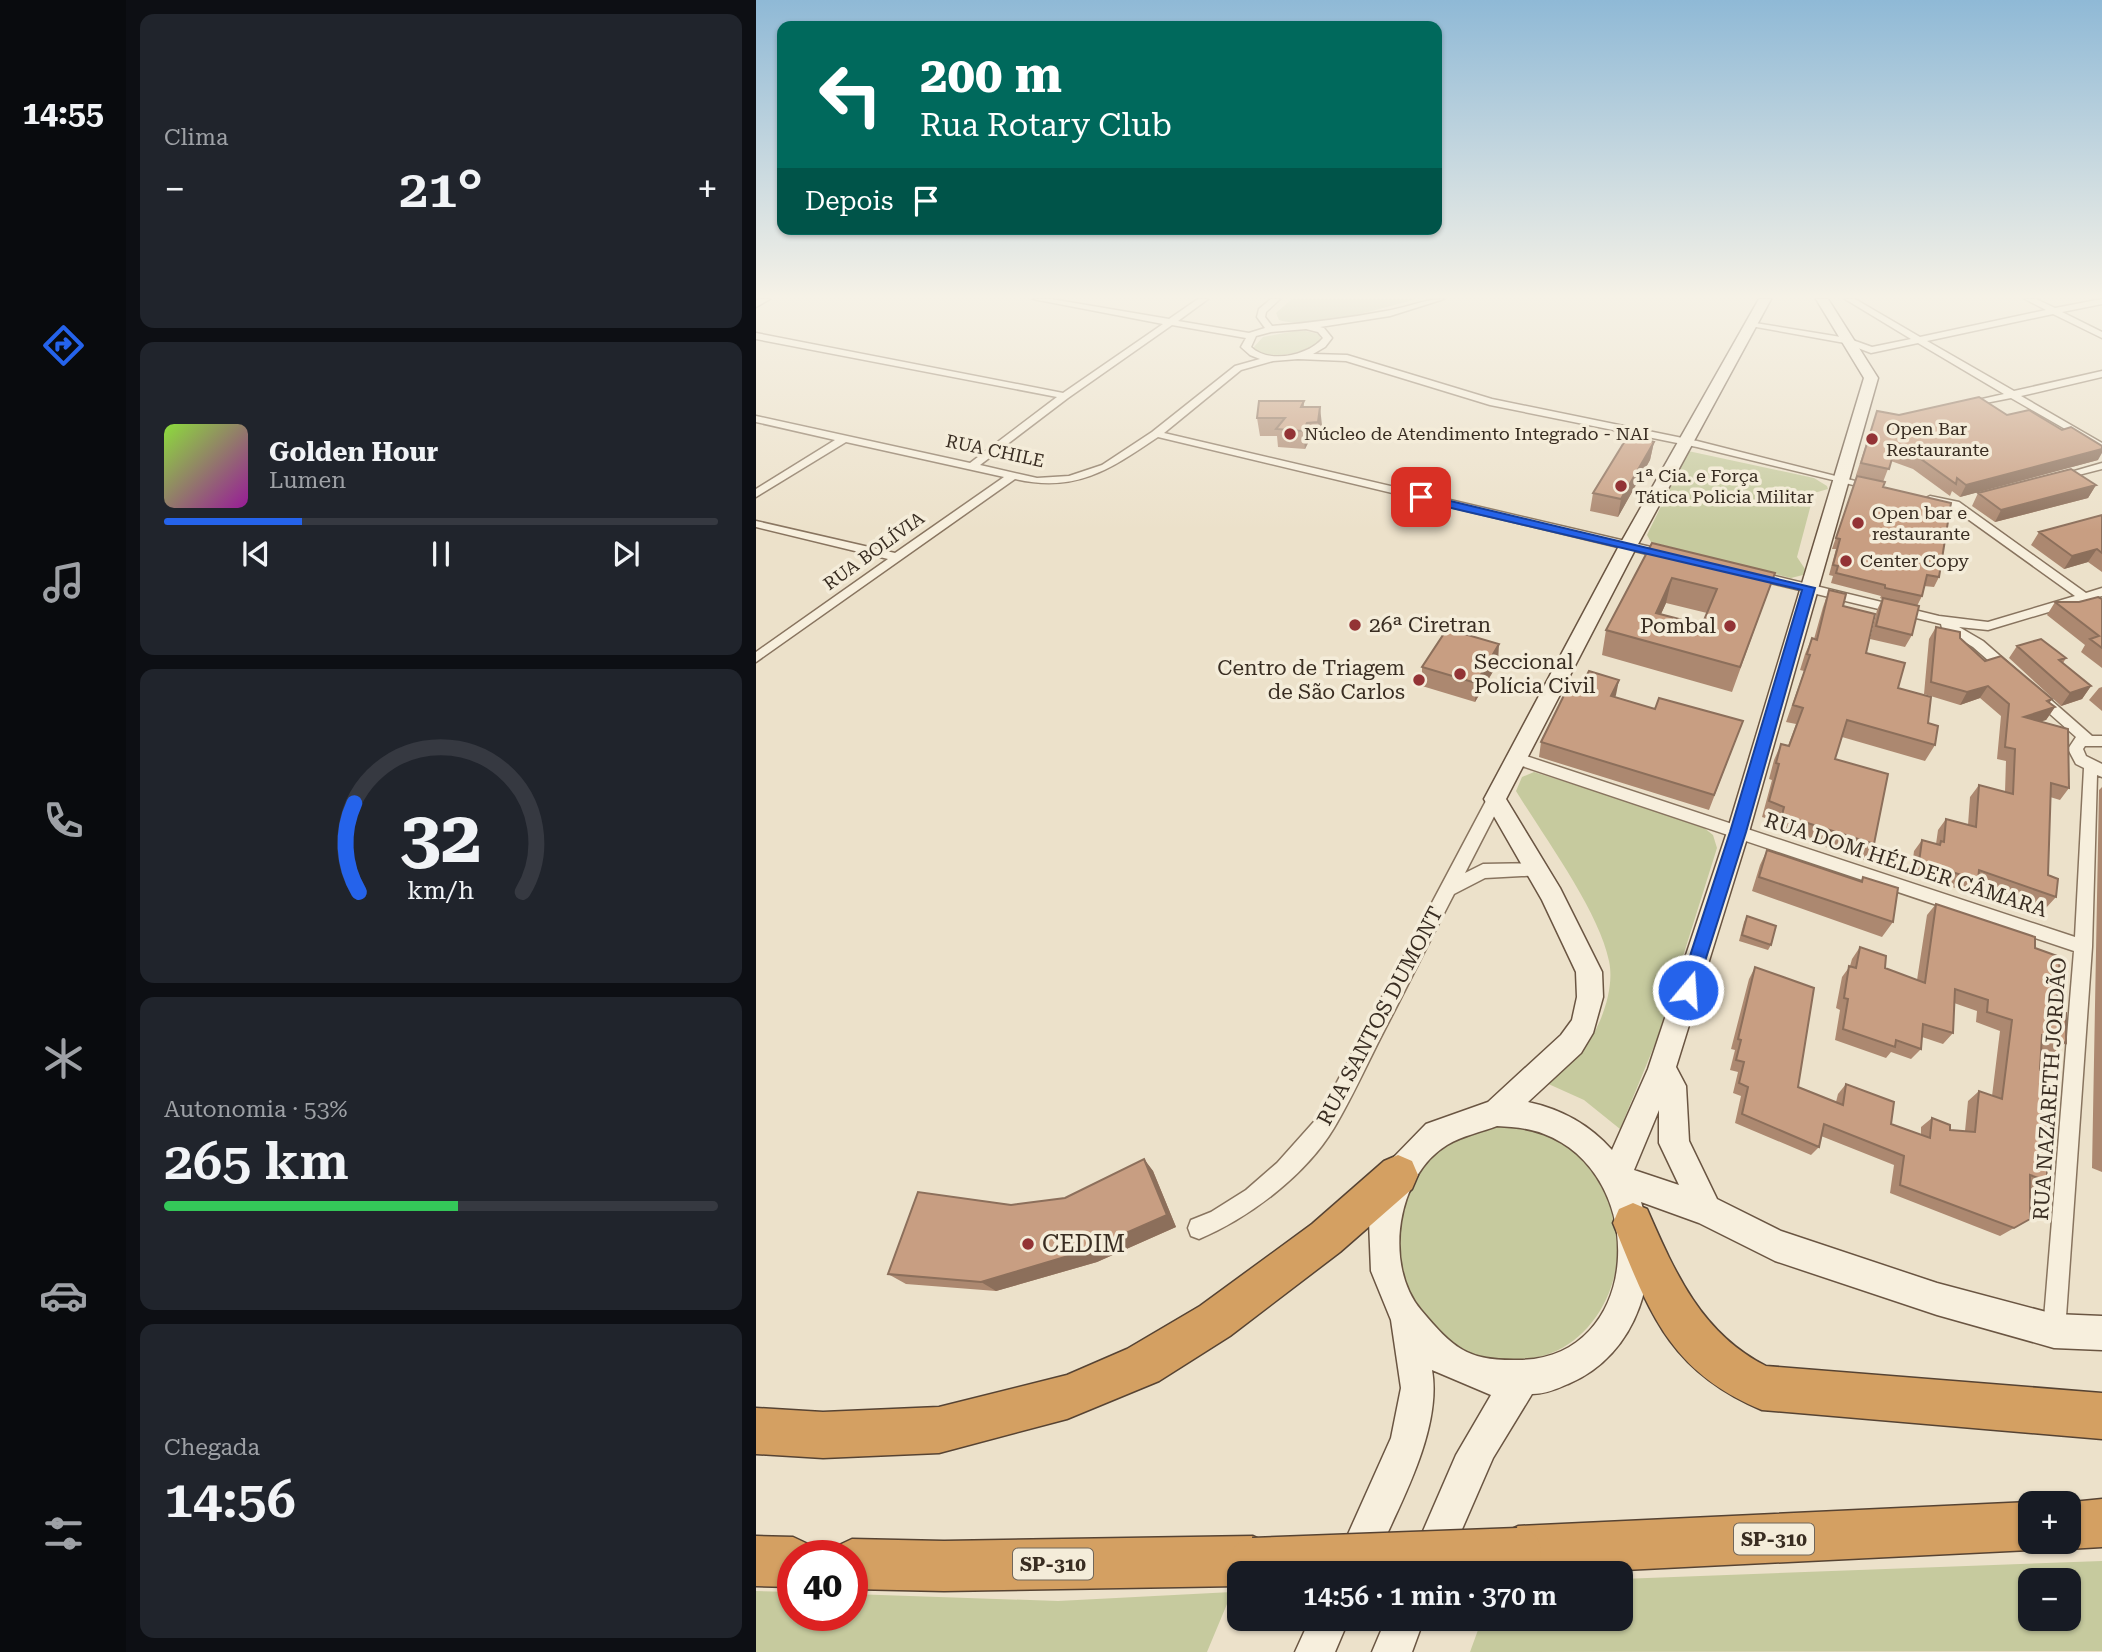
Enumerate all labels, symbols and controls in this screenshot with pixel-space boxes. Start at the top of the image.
text: 200 m [920,47,1062,104]
icon: left [805,49,896,140]
text: 14:55 [22,94,104,132]
text: Rua Rotary Club [920,106,1172,144]
text: Clima [164,124,228,151]
text: 21° [399,159,483,220]
text: − [164,167,185,211]
text: + [697,167,718,211]
icon: arrive [907,182,945,220]
text: Depois [805,186,893,216]
icon: directions [39,321,88,370]
place label: Open Bar Restaurante [1886,418,1989,460]
place label: Núcleo de Atendimento Integrado - NAI [1304,423,1649,444]
marker: Núcleo de Atendimento Integrado - NAI [1282,426,1298,442]
street label: RUA CHILE [944,430,1046,471]
marker: Open Bar Restaurante [1864,431,1880,447]
text: Golden Hour [269,437,438,467]
place label: 1ª Cia. e Força Tática Policia Militar [1635,465,1814,507]
text: Lumen [269,467,346,494]
pin [1391,467,1451,527]
icon: arrive [1402,478,1440,516]
marker: 1ª Cia. e Força Tática Policia Militar [1613,478,1629,494]
place label: Open bar e restaurante [1872,502,1970,544]
street label: RUA BOLÍVIA [819,507,928,594]
marker: Open bar e restaurante [1850,515,1866,531]
icon: previous [237,535,275,573]
icon: pause [422,535,460,573]
icon: next [607,535,645,573]
place label: Center Copy [1860,550,1969,571]
marker: Center Copy [1838,553,1854,569]
icon: music [39,558,88,607]
place label: 26ª Ciretran [1369,613,1492,637]
place label: Pombal [1640,614,1717,638]
marker: 26ª Ciretran [1347,617,1363,633]
marker: Pombal [1722,618,1738,634]
place label: Seccional Polícia Civil [1474,650,1596,698]
place label: Centro de Triagem de São Carlos [1217,656,1405,704]
marker: Seccional Polícia Civil [1452,666,1468,682]
marker: Centro de Triagem de São Carlos [1411,672,1427,688]
text: 32 [400,795,482,880]
icon: phone [39,796,88,845]
street label: RUA DOM HÉLDER CÂMARA [1762,807,2051,922]
text: km/h [408,876,474,905]
street label: RUA SANTOS DUMONT [1312,903,1448,1129]
position arrow [1651,953,1725,1027]
street label: RUA NAZARETH JORDÃO [2028,957,2071,1221]
icon: climate [39,1034,88,1083]
text: Autonomia · 53% [164,1096,348,1123]
text: 265 km [164,1131,349,1192]
place label: CEDIM [1042,1230,1125,1258]
marker: CEDIM [1020,1236,1036,1252]
icon: car [39,1271,88,1320]
text: Chegada [164,1434,260,1461]
text: 14:56 [164,1469,296,1530]
map controls [2018,1491,2081,1631]
button: + [2018,1491,2081,1554]
icon: filters [39,1509,88,1558]
road number: SP-310 [1734,1524,1814,1554]
speed limit sign: 40 [777,1540,868,1631]
road number: SP-310 [1013,1548,1093,1580]
button: − [2018,1568,2081,1631]
text: 14:56 · 1 min · 370 m [1303,1581,1557,1611]

